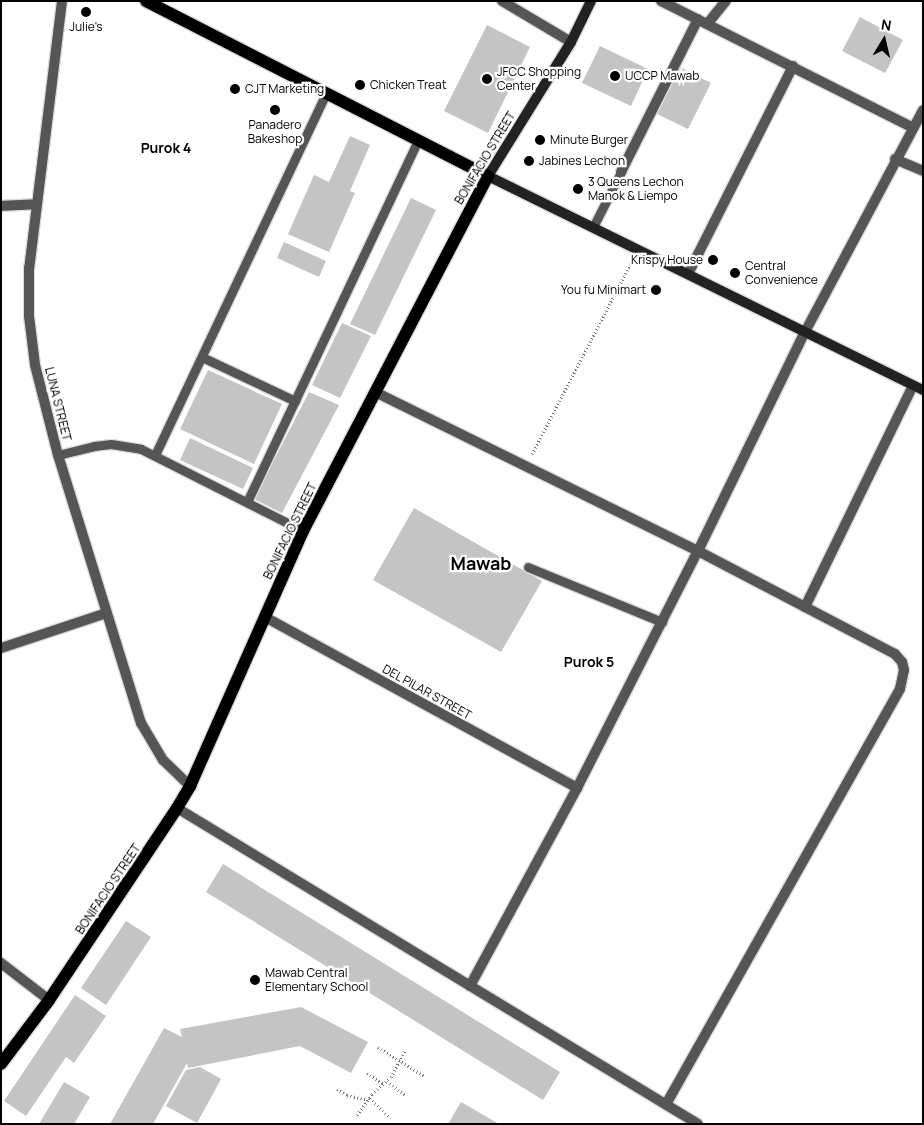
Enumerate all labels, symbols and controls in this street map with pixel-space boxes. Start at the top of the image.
marker: Julie's [80,6,92,18]
north arrow [859,15,909,65]
text: N [880,15,893,35]
place label: Julie's [69,20,103,34]
place label: JFCC Shopping Center [497,65,581,93]
place label: UCCP Mawab [625,69,699,83]
marker: UCCP Mawab [609,70,621,82]
marker: JFCC Shopping Center [481,73,493,85]
place label: Chicken Treat [370,78,446,92]
marker: Chicken Treat [354,79,366,91]
place label: CJT Marketing [245,82,324,96]
marker: CJT Marketing [229,83,241,95]
marker: Panadero Bakeshop [269,104,281,116]
street label: BONIFACIO STREET [452,109,518,207]
place label: Panadero Bakeshop [248,118,302,146]
place label: Minute Burger [550,133,628,147]
marker: Minute Burger [534,134,546,146]
district label: Purok 4 [141,140,191,156]
place label: Jabines Lechon [539,154,625,168]
marker: Jabines Lechon [523,155,535,167]
place label: 3 Queens Lechon Manok & Liempo [588,175,684,203]
marker: 3 Queens Lechon Manok & Liempo [572,183,584,195]
place label: Krispy House [631,253,703,267]
marker: Krispy House [707,254,719,266]
place label: Central Convenience [745,259,818,287]
marker: Central Convenience [729,267,741,279]
place label: You fu Minimart [561,283,646,297]
marker: You fu Minimart [650,284,662,296]
street label: LUNA STREET [42,366,74,442]
street label: BONIFACIO STREET [260,480,320,582]
district label: Mawab [451,552,511,574]
district label: Purok 5 [564,654,614,670]
street label: DEL PILAR STREET [380,661,474,723]
street label: BONIFACIO STREET [72,841,144,937]
place label: Mawab Central Elementary School [265,966,368,994]
marker: Mawab Central Elementary School [249,974,261,986]

